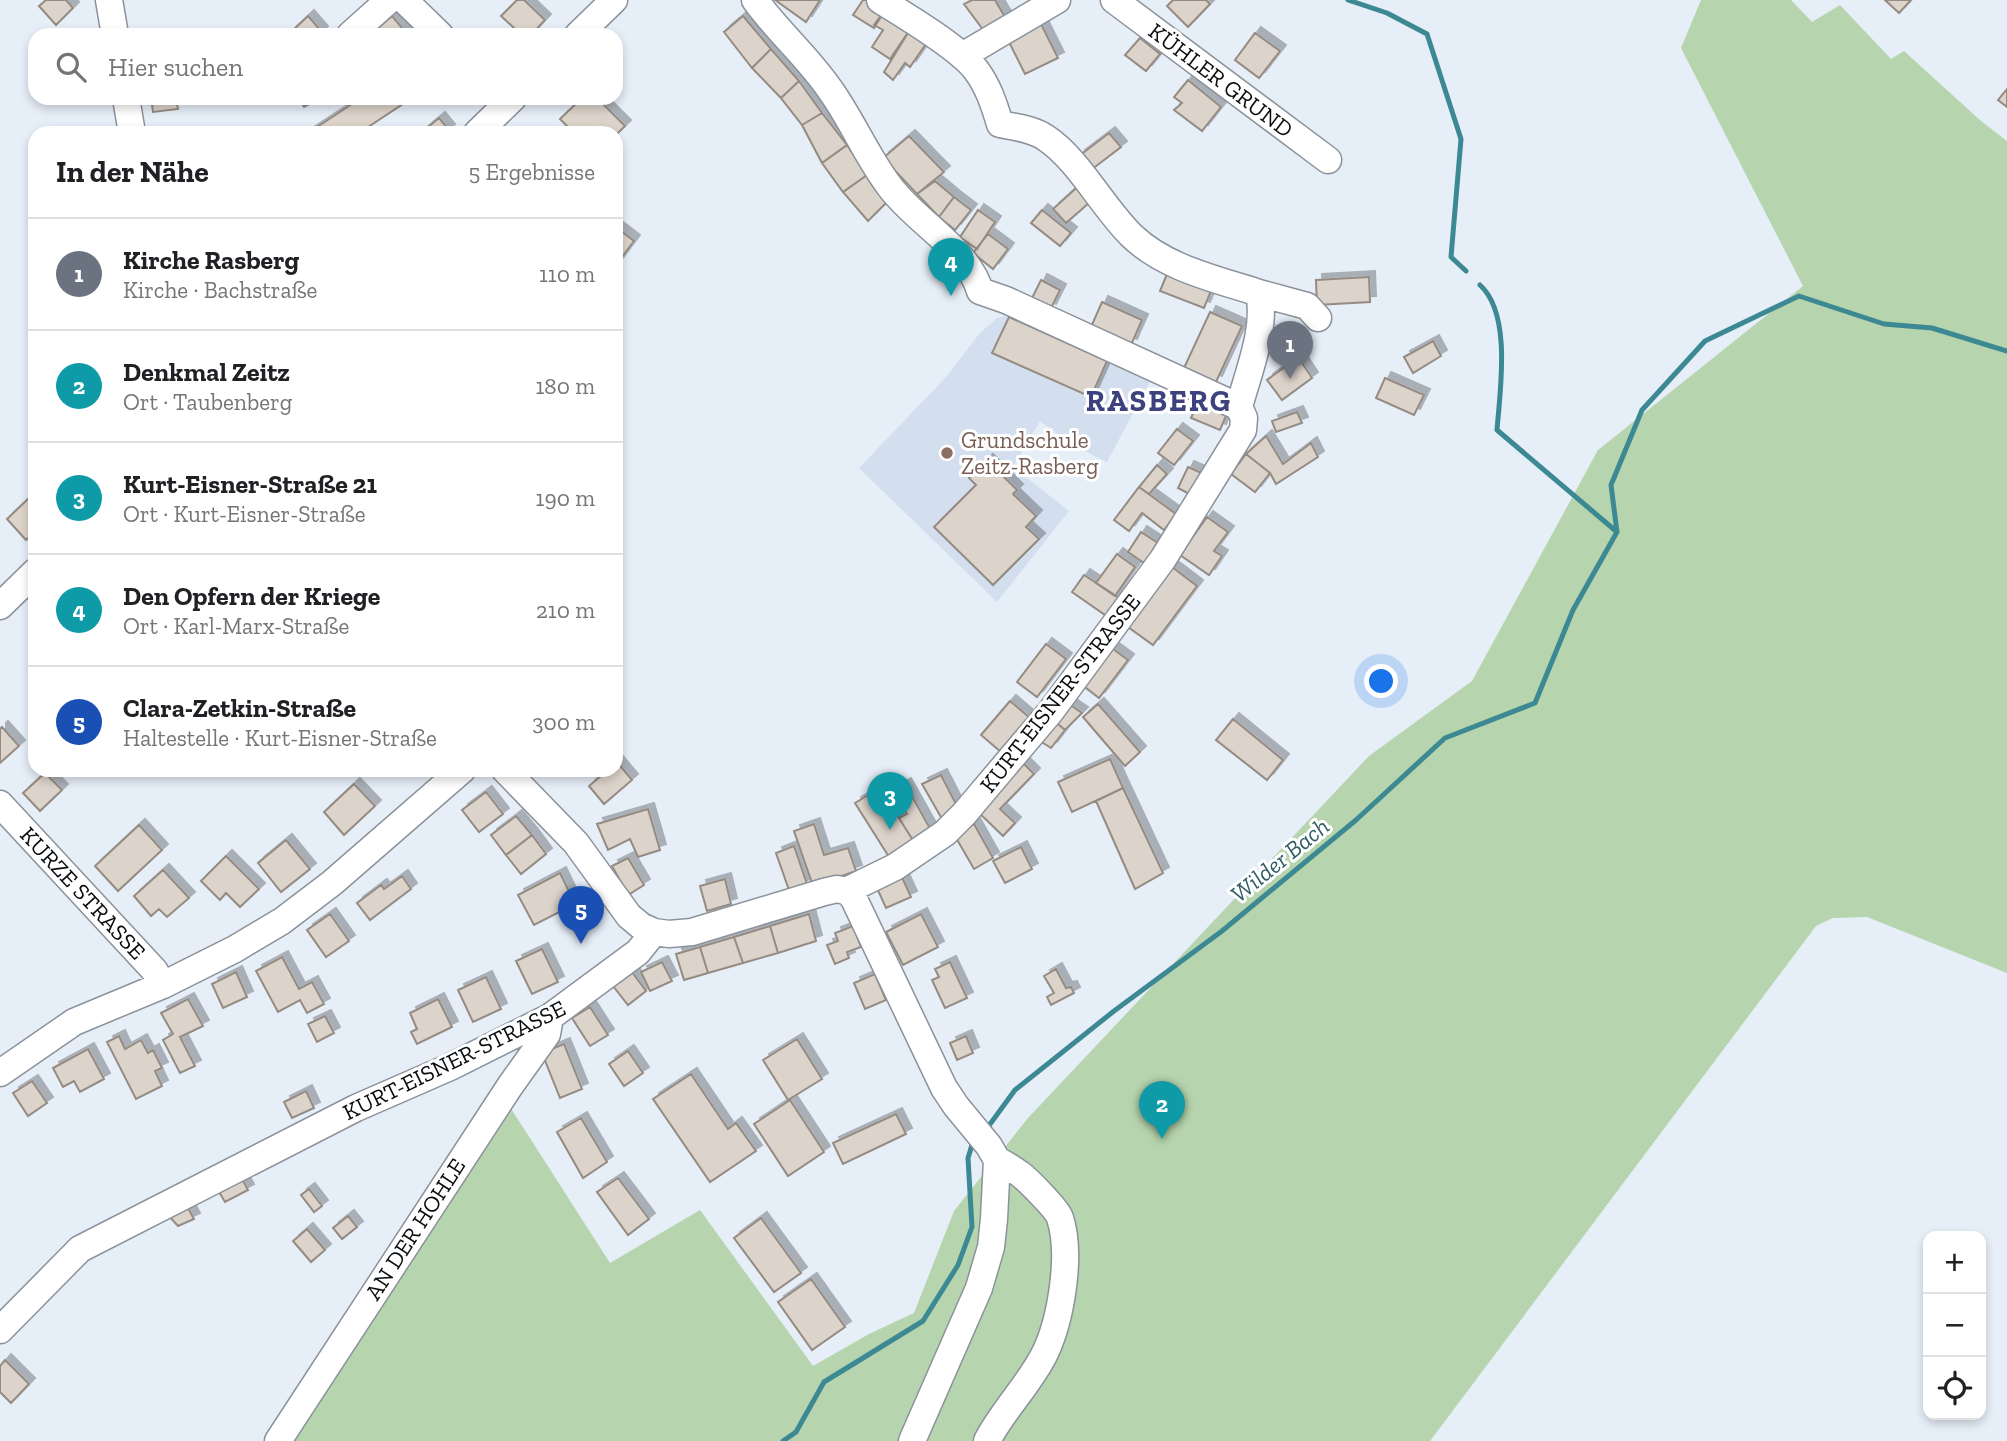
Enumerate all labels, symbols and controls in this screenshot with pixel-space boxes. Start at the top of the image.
street label: KÜHLER GRUND [1143,17,1299,143]
search box [28,28,623,105]
icon: search [52,48,90,86]
text: Hier suchen [108,51,243,83]
text: In der Nähe [56,154,209,190]
text: 5 Ergebnisse [469,158,595,186]
pin: 4 [928,238,974,296]
text: Kirche Rasberg [123,244,299,276]
text: 1 [74,260,84,288]
text: 110 m [539,260,595,288]
text: Kirche · Bachstraße [123,276,317,304]
pin: 1 [1267,321,1313,379]
text: Denkmal Zeitz [123,356,290,388]
text: 2 [73,372,85,400]
text: 180 m [535,372,595,400]
district label: RASBERG [1086,383,1232,419]
text: Ort · Taubenberg [123,388,292,416]
place label: Grundschule Zeitz-Rasberg [961,426,1099,480]
marker: Grundschule Zeitz-Rasberg [939,445,955,461]
text: Kurt-Eisner-Straße 21 [123,468,377,500]
text: 3 [73,484,85,512]
text: 190 m [536,484,595,512]
text: Ort · Kurt-Eisner-Straße [123,500,366,528]
text: Den Opfern der Kriege [123,580,380,612]
street label: KURT-EISNER-STRASSE [974,588,1146,798]
text: 4 [72,596,86,624]
text: 210 m [536,596,595,624]
text: Ort · Karl-Marx-Straße [123,612,349,640]
your location [1364,664,1398,698]
text: Clara-Zetkin-Straße [123,692,356,724]
text: 5 [73,708,85,736]
text: 300 m [532,708,595,736]
text: Haltestelle · Kurt-Eisner-Straße [123,724,437,752]
pin: 3 [867,772,913,830]
water label: Wilder Bach [1225,811,1335,908]
street label: KURZE STRASSE [14,821,152,965]
pin: 5 [558,886,604,944]
street label: KURT-EISNER-STRASSE [338,994,570,1126]
pin: 2 [1139,1081,1185,1139]
street label: AN DER HOHLE [359,1153,471,1305]
map controls [1923,1231,1986,1420]
button: + [1923,1231,1986,1294]
button: − [1923,1294,1986,1357]
button: locate [1923,1357,1986,1420]

